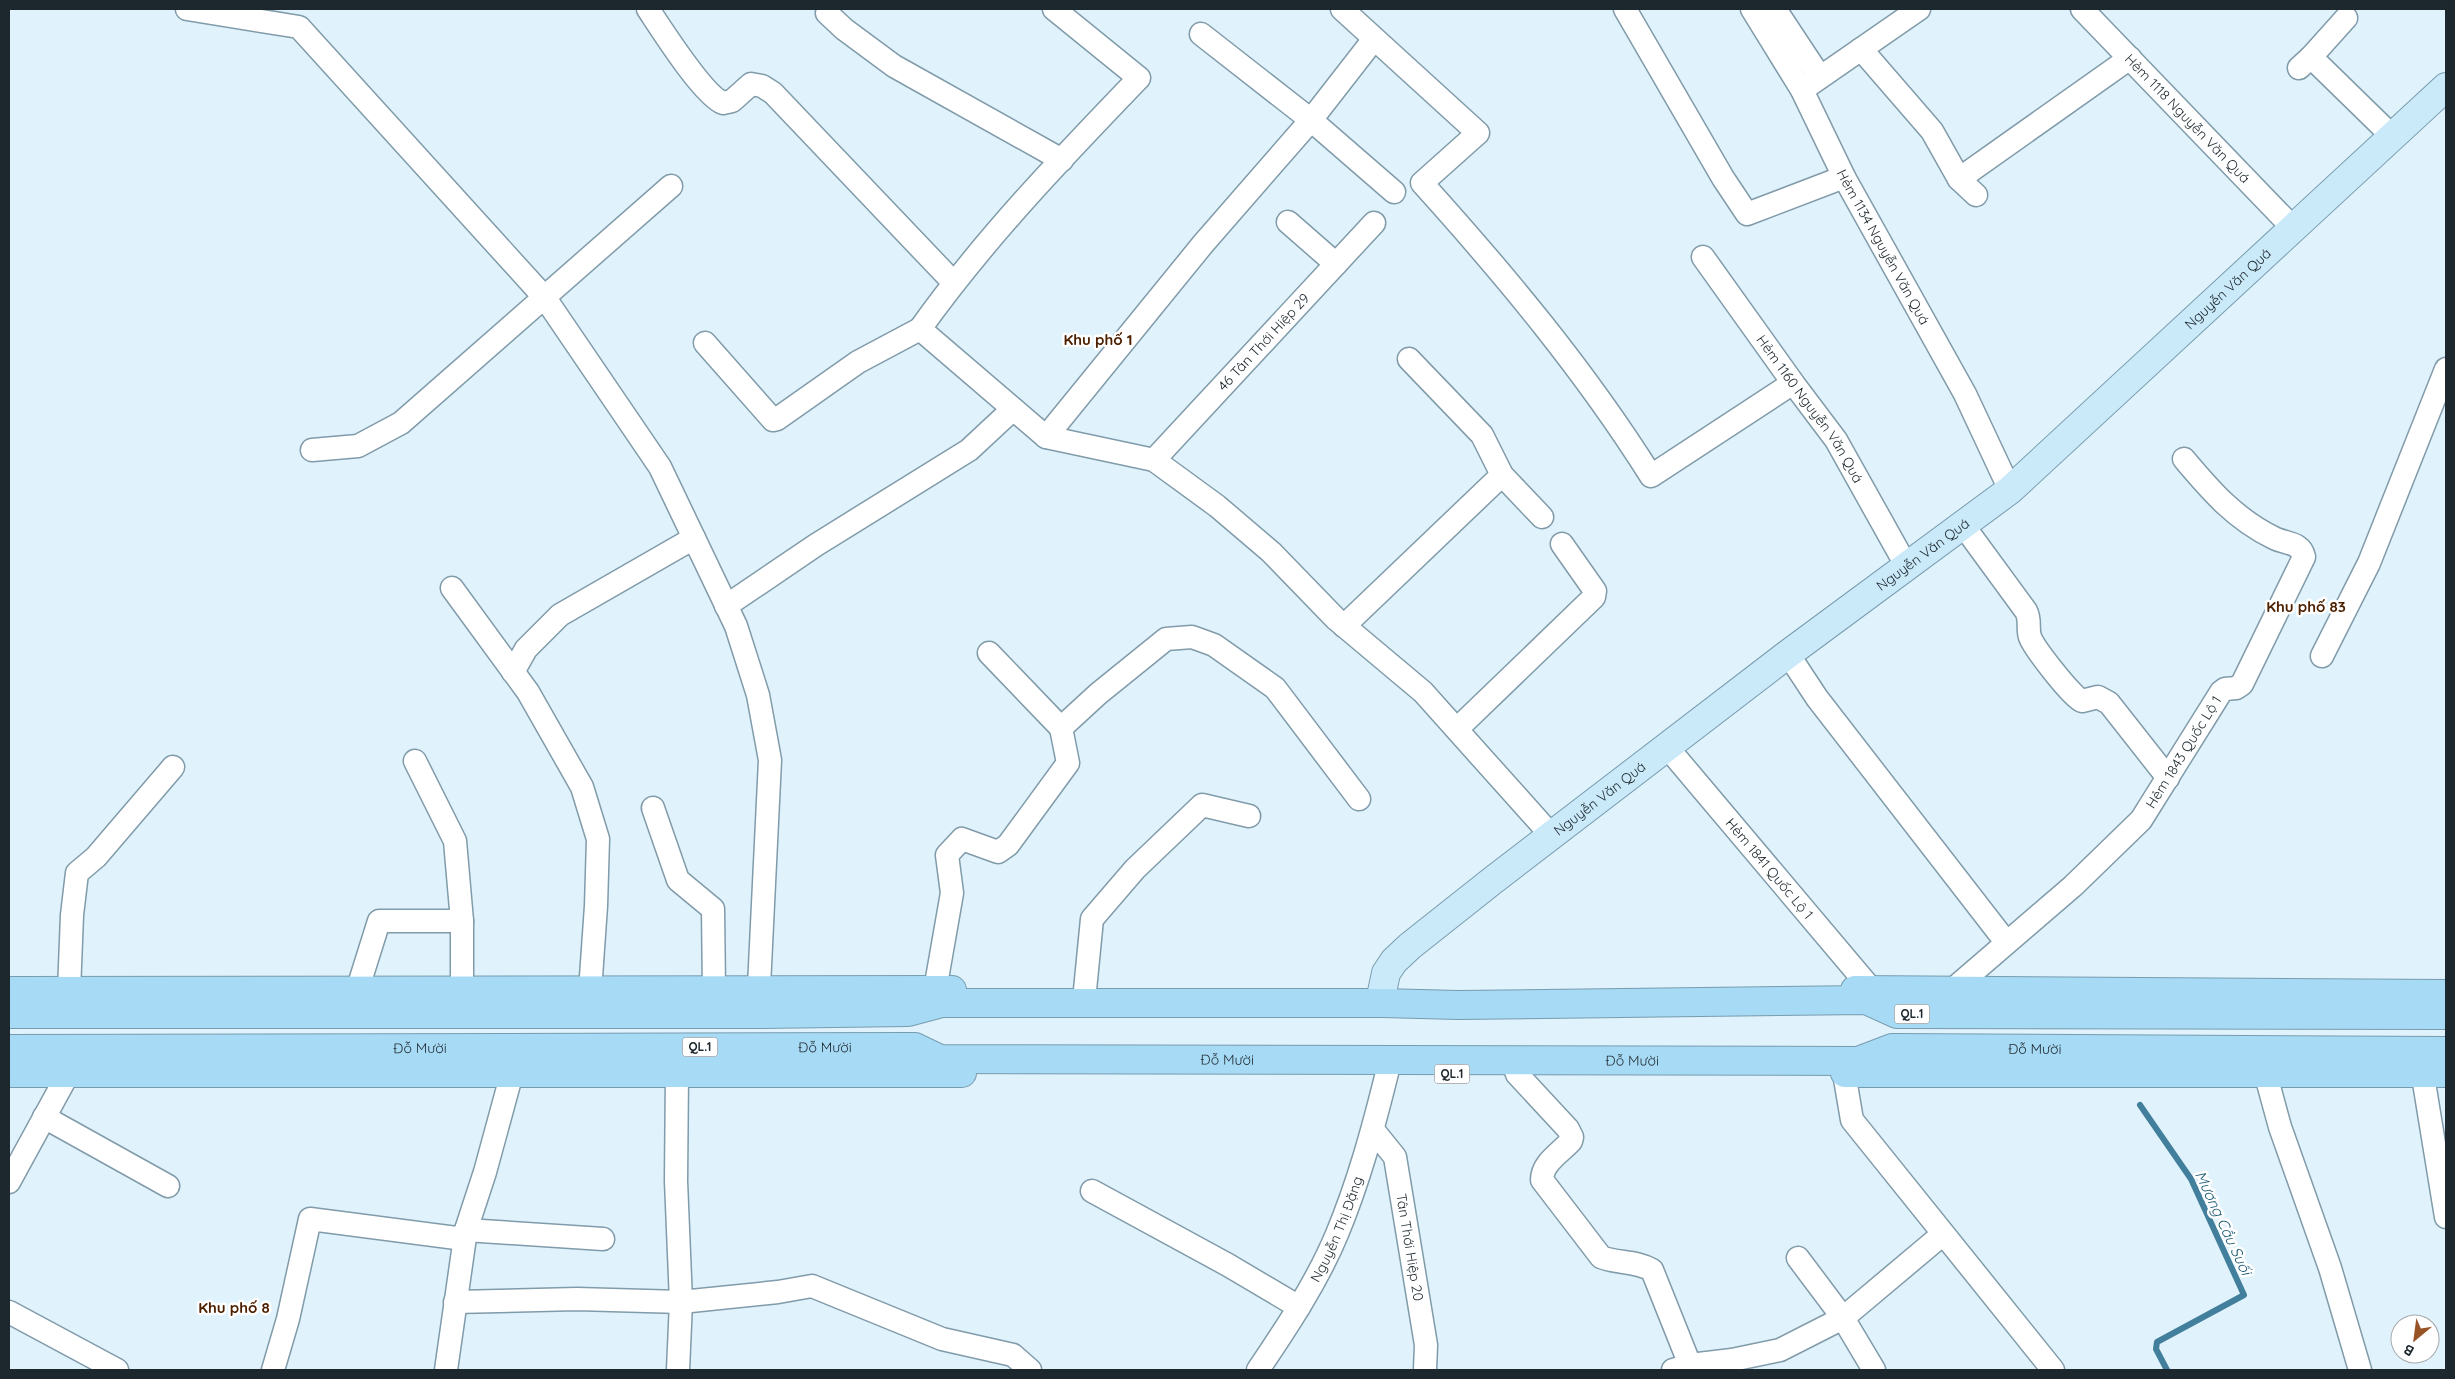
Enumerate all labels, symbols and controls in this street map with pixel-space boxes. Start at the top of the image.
street label: Hẻm 1118 Nguyễn Văn Quá [2121,50,2254,187]
street label: Hẻm 1134 Nguyễn Văn Quá [1833,167,1934,328]
street label: Nguyễn Văn Quá [2181,244,2275,333]
street label: 46 Tân Thới Hiệp 29 [1214,289,1313,395]
district label: Khu phố 1 [1063,330,1133,349]
street label: Hẻm 1160 Nguyễn Văn Quá [1753,331,1867,486]
street label: Nguyễn Văn Quá [1873,514,1973,595]
district label: Khu phố 83 [2266,597,2346,616]
street label: Hẻm 1843 Quốc Lộ 1 [2142,692,2225,812]
street label: Nguyễn Văn Quá [1550,757,1649,840]
street label: Hẻm 1841 Quốc Lộ 1 [1722,814,1817,923]
road number: QL.1 [1894,1004,1930,1024]
road number: QL.1 [682,1038,718,1056]
street label: Đỗ Mười [798,1038,852,1056]
street label: Đỗ Mười [393,1039,447,1057]
street label: Đỗ Mười [2008,1040,2062,1058]
street label: Đỗ Mười [1201,1051,1254,1069]
street label: Đỗ Mười [1606,1051,1659,1070]
road number: QL.1 [1434,1064,1470,1084]
water label: Mương Cầu Suối [2191,1168,2257,1280]
street label: Nguyễn Thị Đặng [1306,1174,1367,1285]
street label: Tân Thới Hiệp 20 [1392,1192,1428,1302]
district label: Khu phố 8 [198,1298,270,1317]
north arrow [2390,1314,2440,1364]
text: B [2400,1340,2417,1360]

